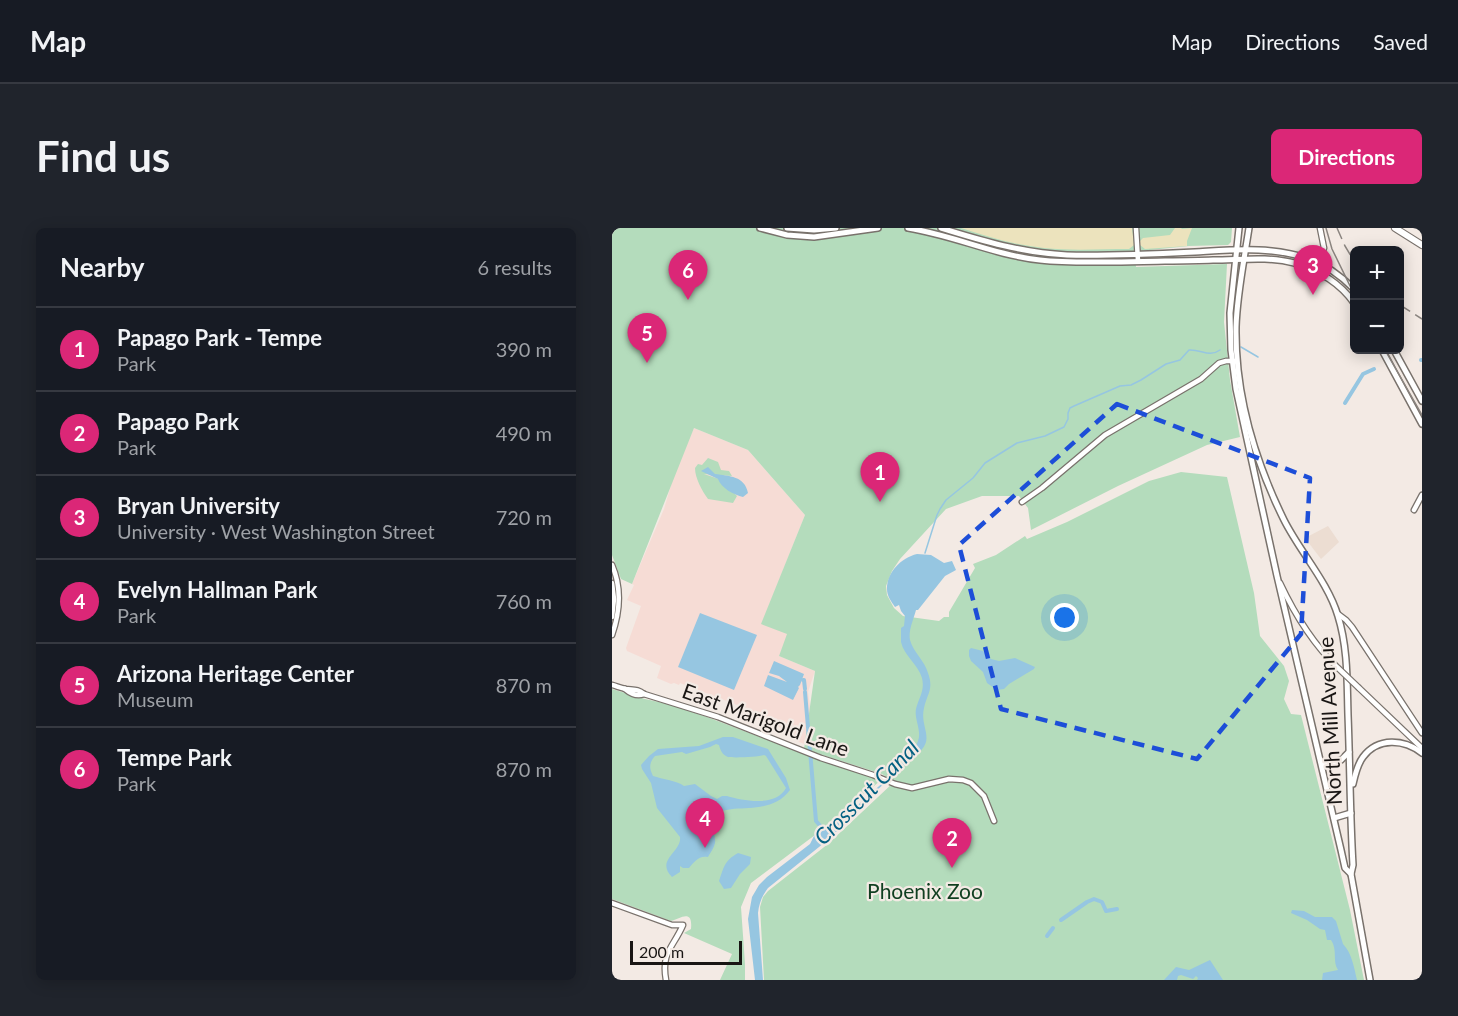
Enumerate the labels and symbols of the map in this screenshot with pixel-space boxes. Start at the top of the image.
pin: 3 [1294,245,1332,295]
pin: 6 [668,250,708,300]
pin: 5 [627,314,666,363]
pin: 1 [860,452,900,502]
your location [1050,603,1079,632]
street label: North Mill Avenue [1312,636,1346,806]
street label: East Marigold Lane [679,677,853,761]
water label: Crosscut Canal [808,734,924,850]
pin: 4 [686,798,724,848]
pin: 2 [932,818,972,868]
park label: Phoenix Zoo [867,878,983,903]
scale bar [630,938,742,966]

